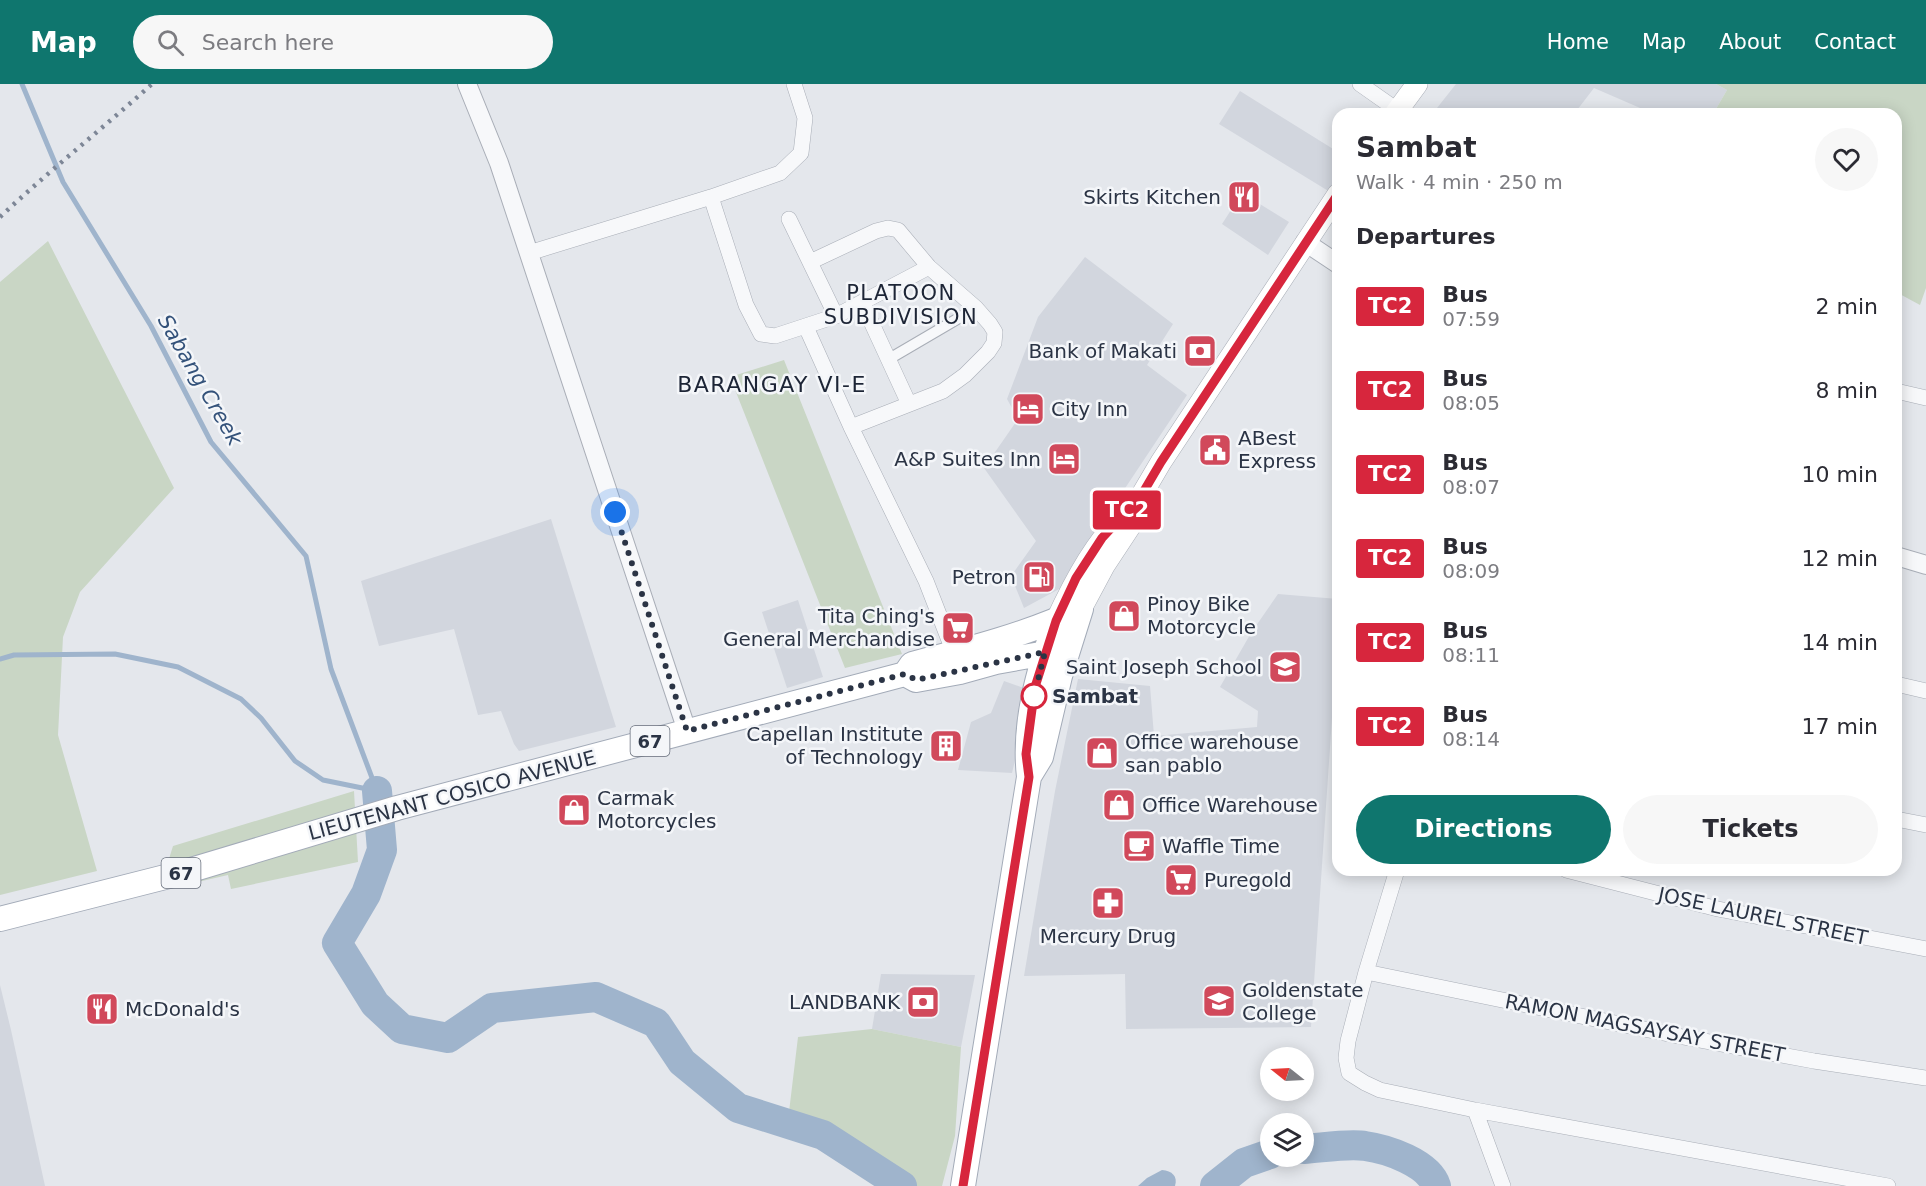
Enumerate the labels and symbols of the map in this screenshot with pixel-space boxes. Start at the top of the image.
restaurant icon: Skirts Kitchen [1226,179,1262,215]
place label: Skirts Kitchen [1083,185,1221,209]
district label: PLATOON SUBDIVISION [824,281,978,329]
water label: Sabang Creek [153,310,248,450]
bank icon: Bank of Makati [1182,333,1218,369]
place label: Bank of Makati [1028,339,1177,363]
district label: BARANGAY VI-E [677,372,867,397]
hotel icon: City Inn [1010,391,1046,427]
place label: City Inn [1051,397,1128,421]
place label: ABest Express [1238,426,1316,473]
public building icon: ABest Express [1197,432,1233,468]
hotel icon: A&P Suites Inn [1046,441,1082,477]
place label: A&P Suites Inn [894,447,1041,471]
line badge: TC2 [1092,490,1162,530]
your location [600,497,630,527]
fuel station icon: Petron [1021,559,1057,595]
place label: Petron [952,565,1016,589]
place label: Pinoy Bike Motorcycle [1147,592,1256,639]
shop icon: Pinoy Bike Motorcycle [1106,598,1142,634]
place label: Tita Ching's General Merchandise [723,604,935,651]
supermarket icon: Tita Ching's General Merchandise [940,610,976,646]
school or university icon: Saint Joseph School [1267,649,1303,685]
place label: Saint Joseph School [1066,655,1262,679]
marker: Sambat [1021,683,1047,709]
place label: Sambat [1052,684,1139,708]
place label: Capellan Institute of Technology [746,722,923,769]
road number: 67 [630,726,670,756]
building icon: Capellan Institute of Technology [928,728,964,764]
place label: Office warehouse san pablo [1125,730,1299,777]
shop icon: Office warehouse san pablo [1084,735,1120,771]
street label: LIEUTENANT COSICO AVENUE [306,745,598,845]
place label: Carmak Motorcycles [597,786,716,833]
shop icon: Office Warehouse [1101,787,1137,823]
shop icon: Carmak Motorcycles [556,792,592,828]
place label: Office Warehouse [1142,793,1318,817]
cafe icon: Waffle Time [1121,828,1157,864]
place label: Waffle Time [1162,834,1280,858]
road number: 67 [162,858,201,888]
supermarket icon: Puregold [1163,862,1199,898]
place label: Puregold [1204,868,1292,892]
street label: JOSE LAUREL STREET [1654,882,1871,950]
pharmacy icon: Mercury Drug [1090,885,1126,921]
place label: Mercury Drug [1040,924,1176,948]
place label: Goldenstate College [1242,978,1364,1025]
school or university icon: Goldenstate College [1201,983,1237,1019]
bank icon: LANDBANK [905,984,941,1020]
street label: RAMON MAGSAYSAY STREET [1503,989,1788,1067]
place label: LANDBANK [789,990,901,1014]
restaurant icon: McDonald's [84,991,120,1027]
place label: McDonald's [125,997,240,1021]
north arrow [1260,1047,1314,1101]

